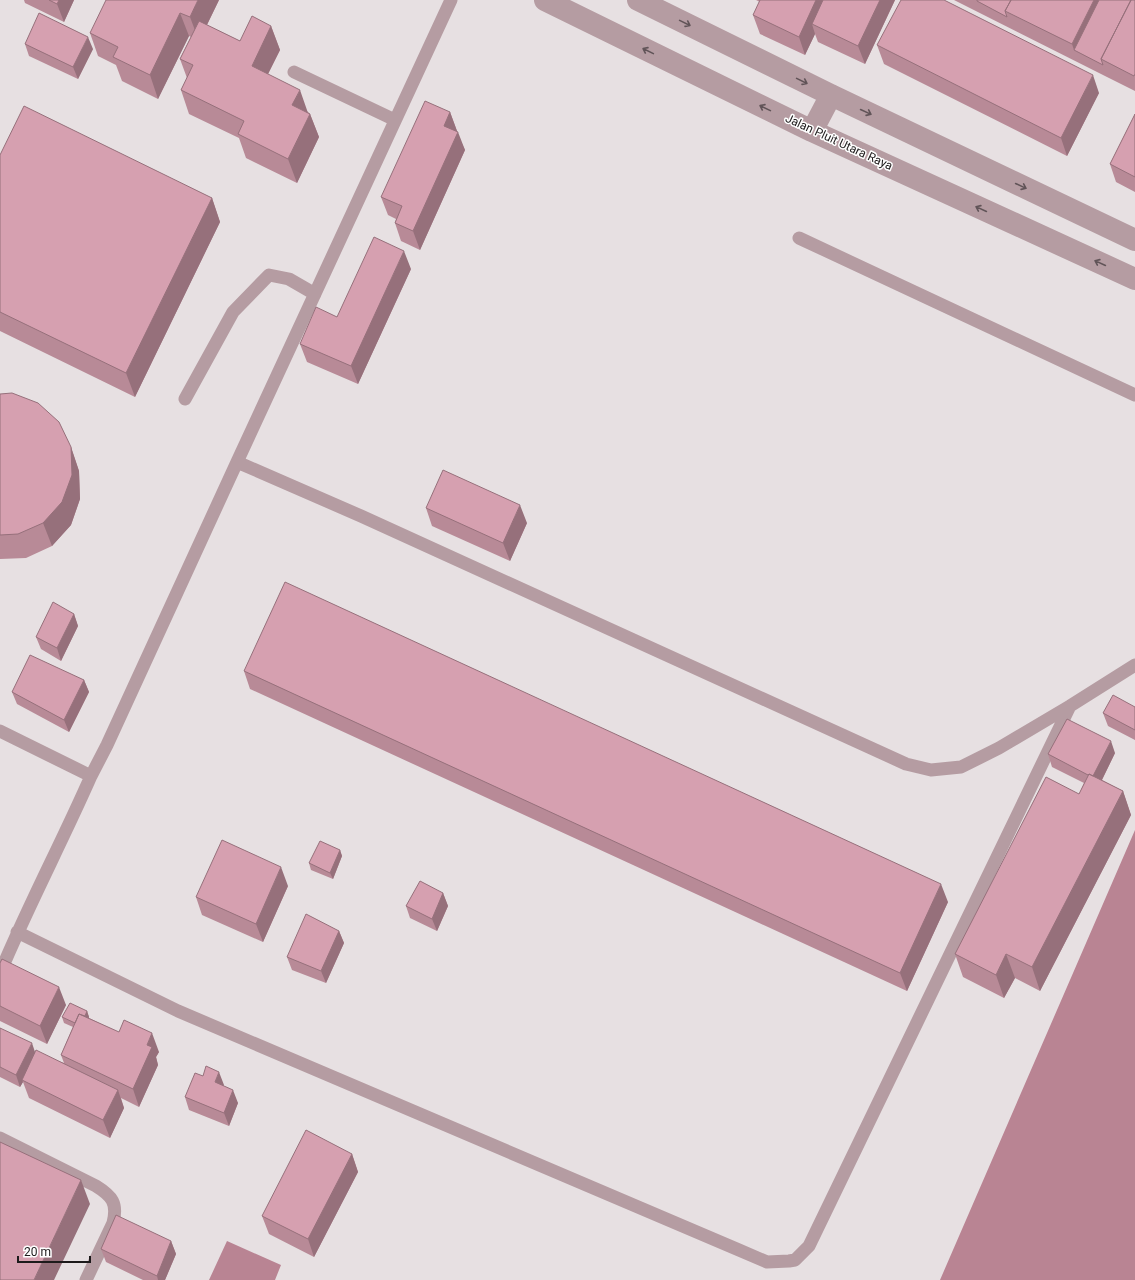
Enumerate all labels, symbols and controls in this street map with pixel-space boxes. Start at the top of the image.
one-way arrow [679,20,691,27]
one-way arrow [642,46,654,54]
one-way arrow [796,78,808,85]
one-way arrow [759,104,771,111]
one-way arrow [860,109,872,116]
street label: Jalan Pluit Utara Raya [783,111,895,173]
one-way arrow [1015,183,1027,190]
one-way arrow [976,205,988,212]
one-way arrow [1094,259,1106,266]
scale bar [18,1238,90,1264]
text: 20 m [24,1245,51,1259]

